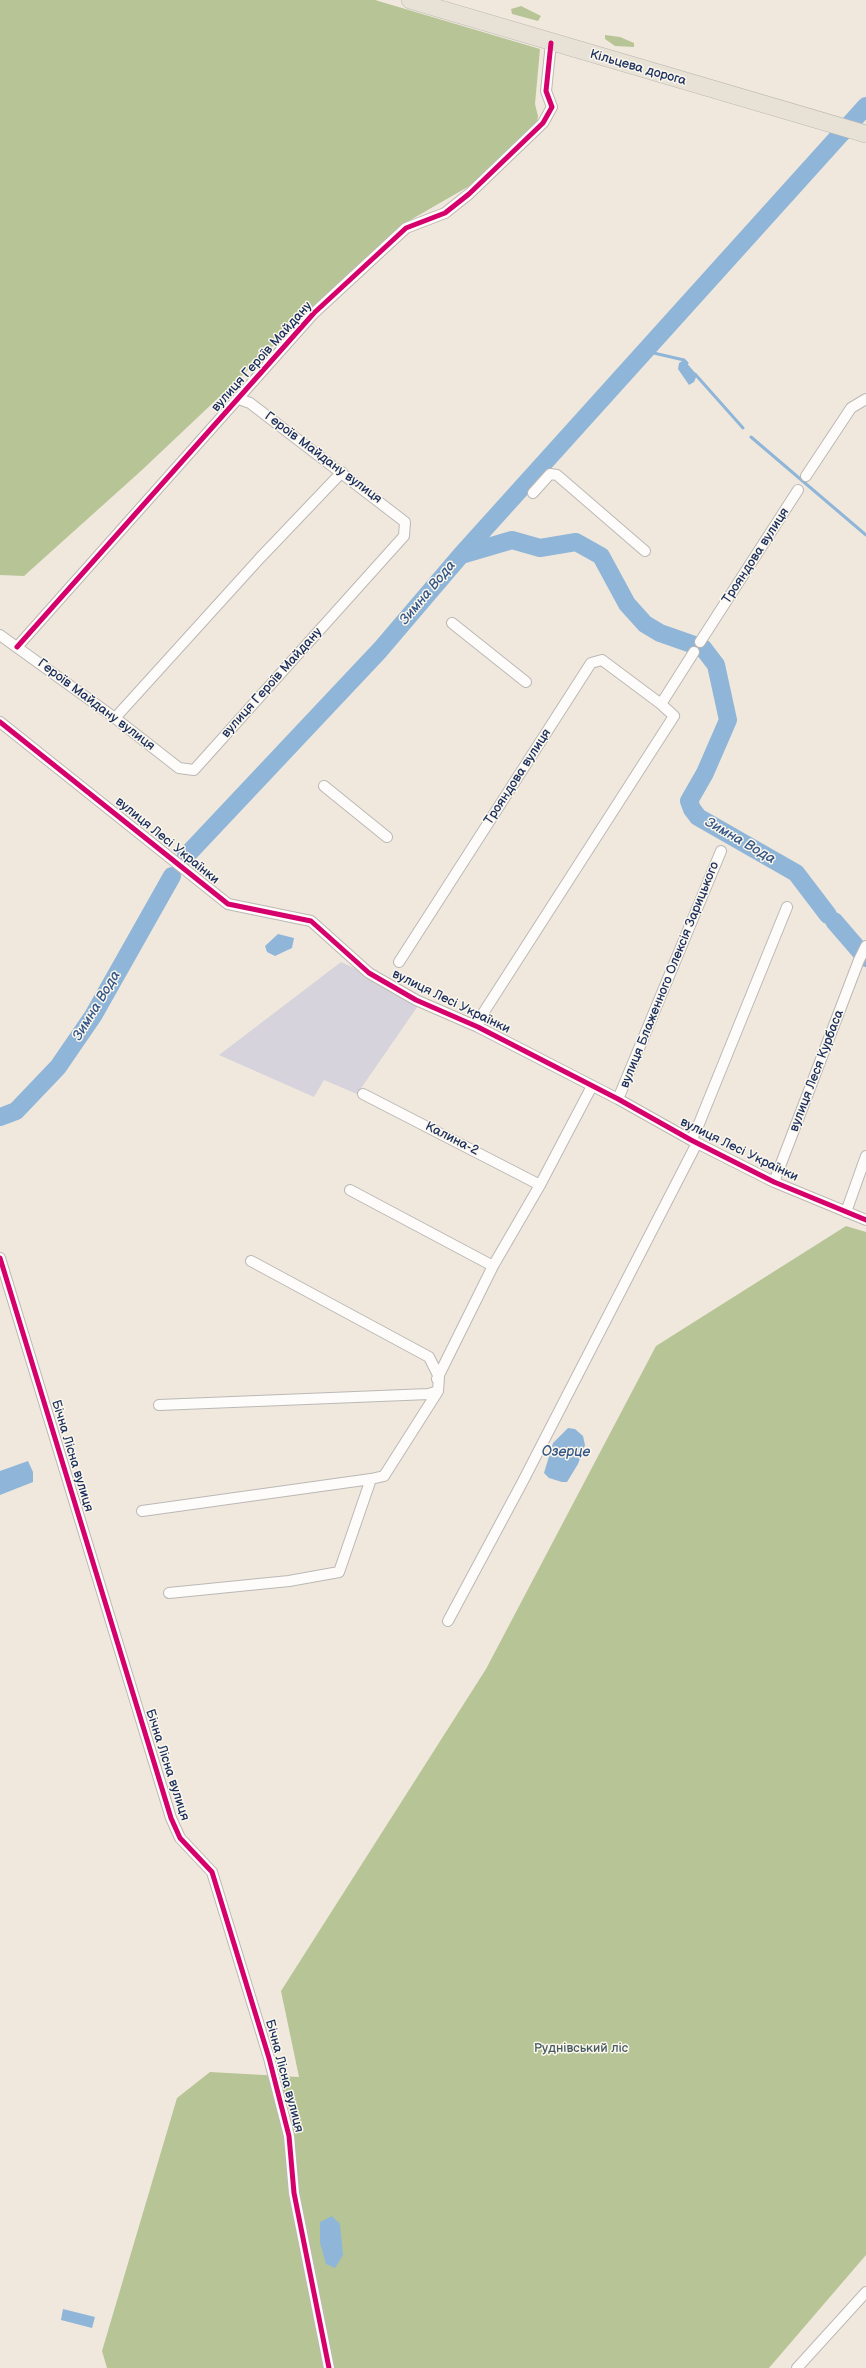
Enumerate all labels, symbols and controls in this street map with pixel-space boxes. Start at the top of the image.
street label: Кільцева дорога [588,47,688,89]
street label: вулиця Героїв Майдану [208,299,316,415]
street label: Героїв Майдану вулиця [261,409,385,507]
street label: Трояндова вулиця [719,505,793,607]
water label: Зимна Вода [396,558,460,628]
street label: вулиця Героїв Майдану [218,625,326,741]
street label: Героїв Майдану вулиця [34,656,158,754]
street label: Трояндова вулиця [481,726,555,828]
street label: вулиця Лесі Українки [112,794,222,888]
water label: Зимна Вода [702,814,778,868]
street label: вулиця Блаженного Олексія Зарицького [617,860,723,1090]
street label: вулиця Лесі Українки [389,967,513,1037]
water label: Зимна Вода [70,968,124,1044]
street label: вулиця Леся Курбаса [787,1008,847,1134]
street label: вулиця Лесі Українки [677,1115,801,1185]
street label: Калина-2 [423,1119,481,1159]
street label: Бічна Лісна вулиця [48,1398,96,1514]
water label: Озерце [542,1444,590,1460]
street label: Бічна Лісна вулиця [142,1707,192,1823]
street label: Бічна Лісна вулиця [261,2018,307,2134]
park label: Руднівський ліс [534,2041,628,2057]

